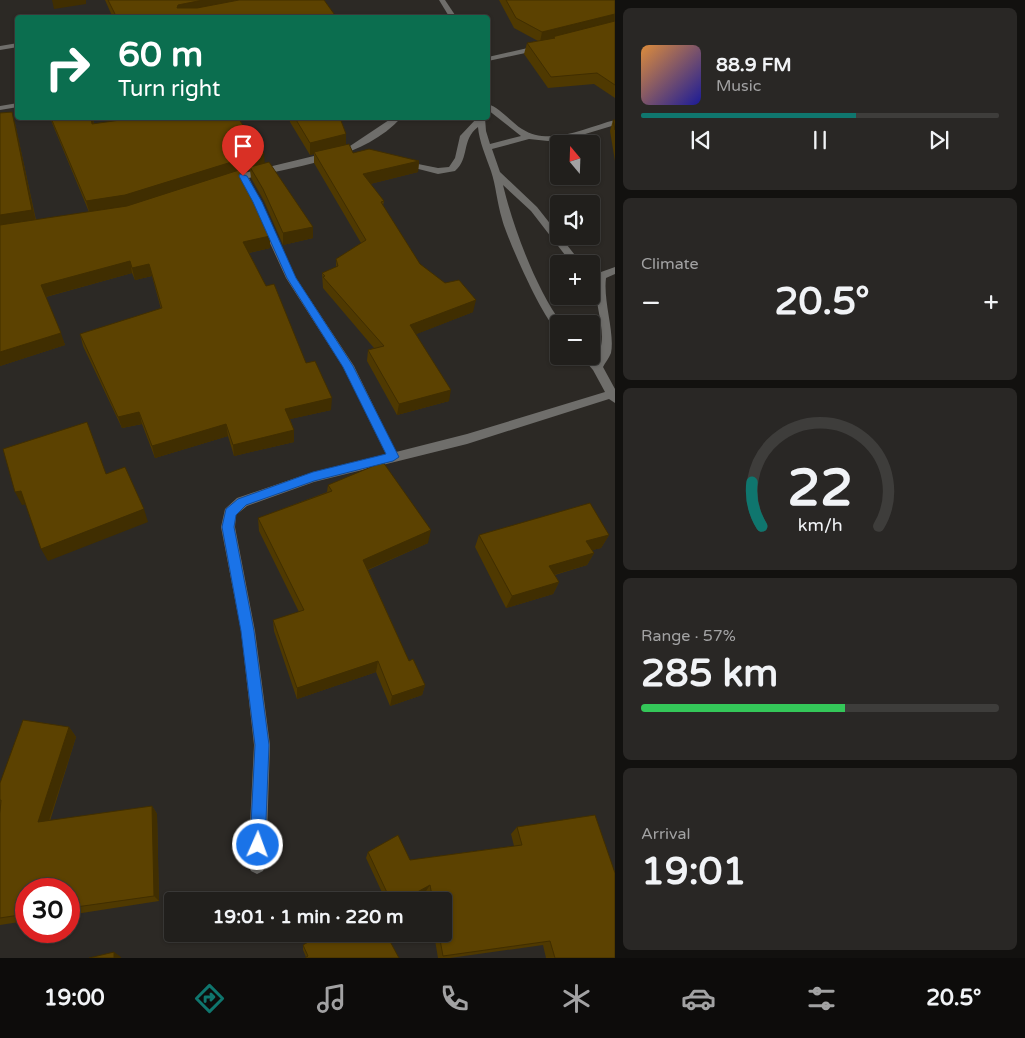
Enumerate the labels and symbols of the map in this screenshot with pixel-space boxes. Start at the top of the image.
pin [222,125,264,176]
north arrow [550,135,600,185]
position arrow [231,818,283,870]
speed limit sign: 30 [15,878,80,943]

